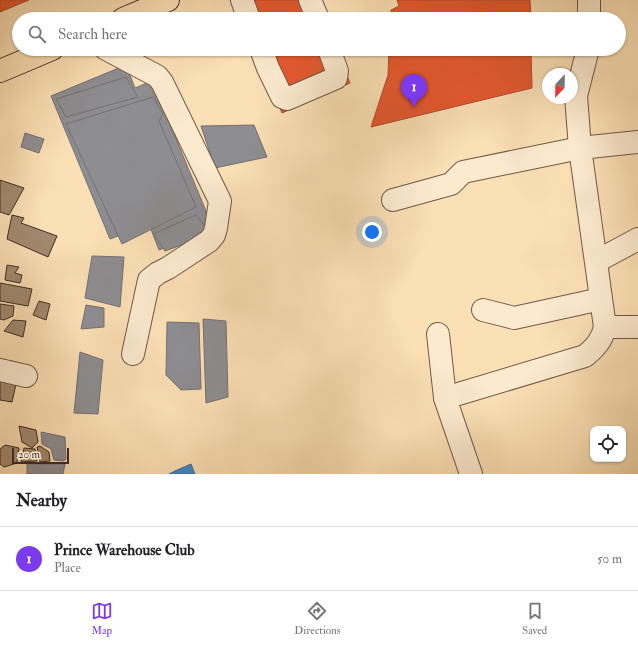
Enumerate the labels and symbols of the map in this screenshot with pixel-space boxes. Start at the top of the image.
north arrow [542,68,578,104]
pin: 1 [401,74,427,107]
your location [362,222,382,242]
scale bar [12,446,69,465]

